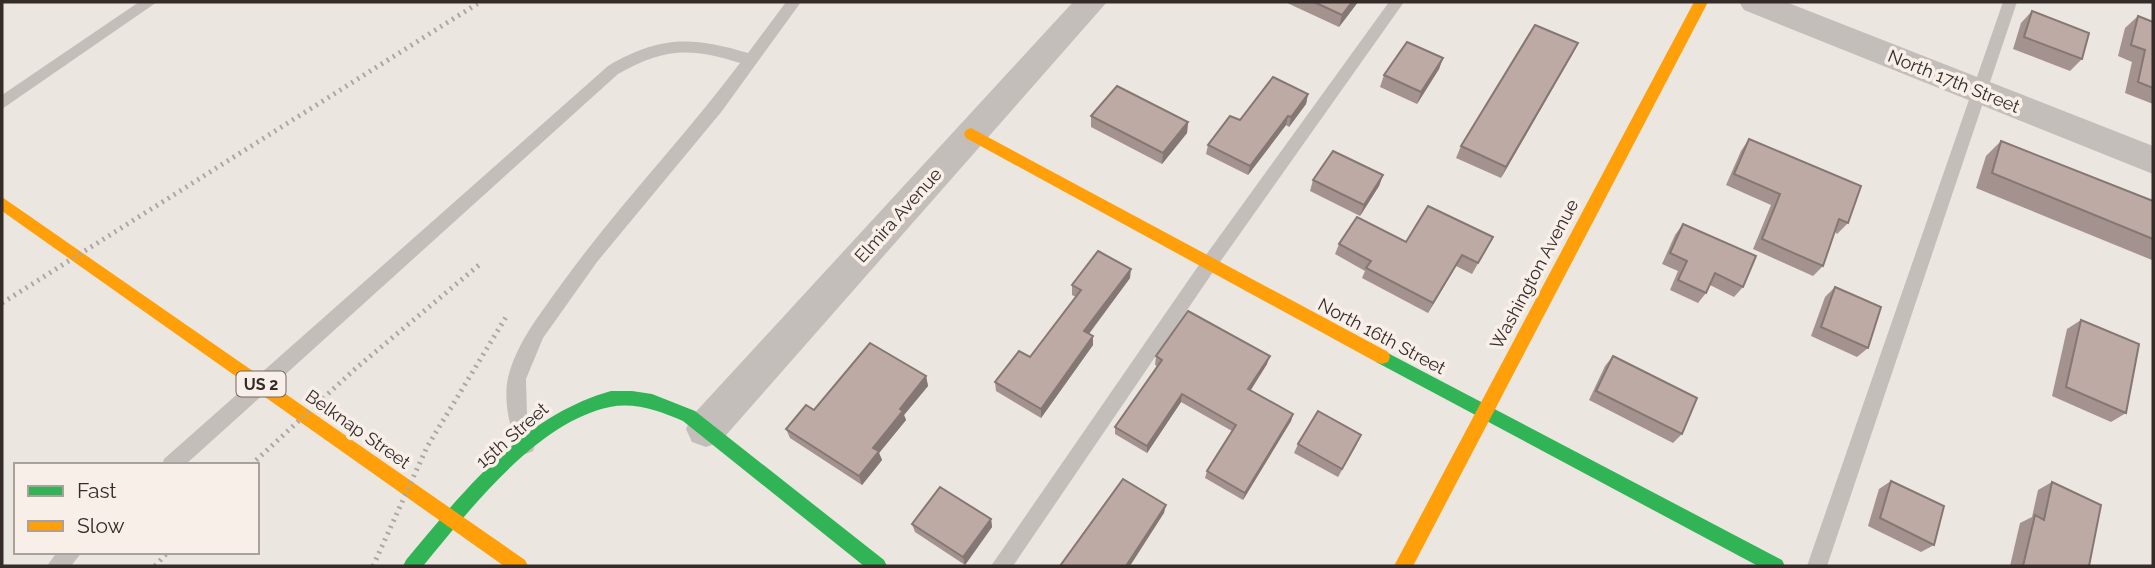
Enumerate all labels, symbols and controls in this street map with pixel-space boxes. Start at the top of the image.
street label: North 17th Street [1885,45,2023,117]
street label: Elmira Avenue [850,163,946,266]
street label: Washington Avenue [1486,195,1583,353]
street label: North 16th Street [1315,294,1449,378]
road number: US 2 [236,372,286,396]
street label: Belknap Street [302,385,414,473]
street label: 15th Street [472,398,552,472]
legend [14,463,259,554]
text: Fast [77,478,117,503]
text: Slow [77,513,125,538]

